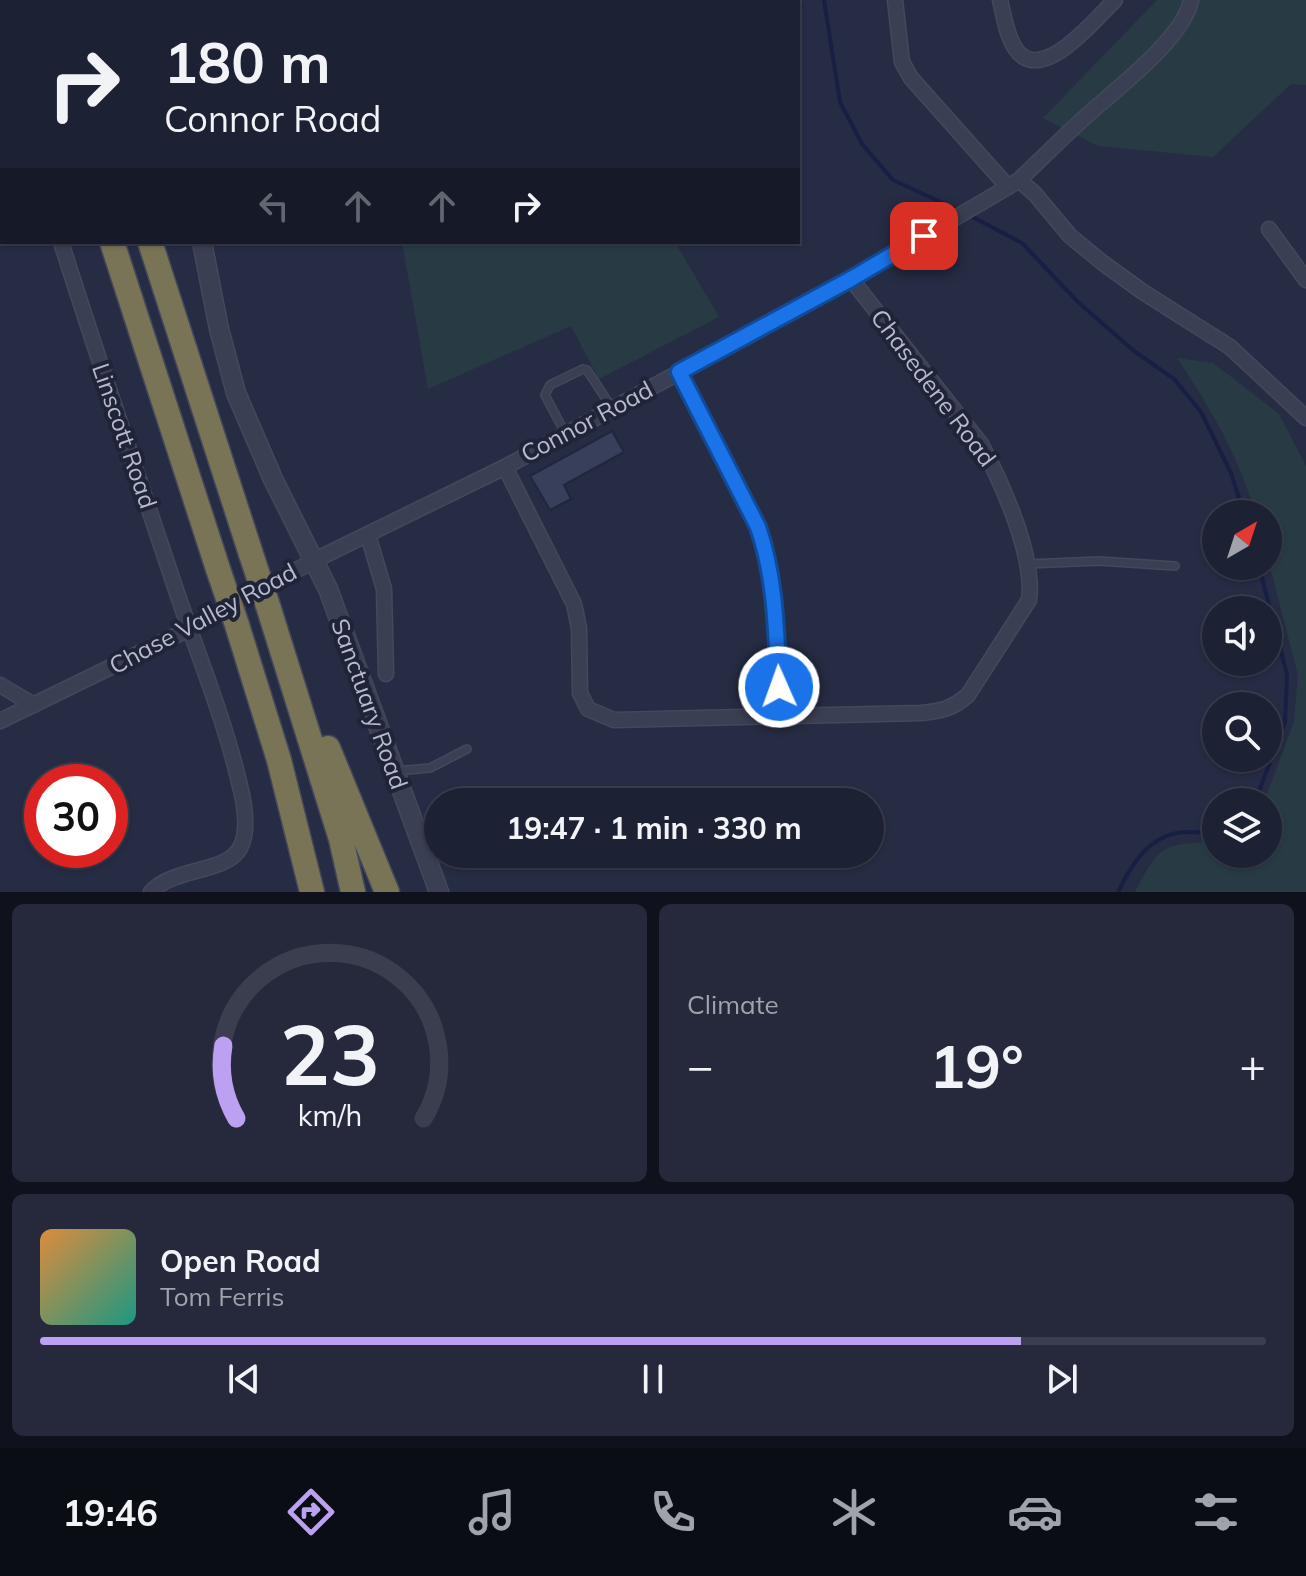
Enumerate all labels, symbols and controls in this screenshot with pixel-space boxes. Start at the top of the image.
text: 180 m [164,27,331,97]
icon: right [32,32,136,136]
text: Connor Road [164,96,381,141]
icon: left [252,184,296,228]
icon: ahead [336,184,380,228]
icon: ahead [420,184,464,228]
icon: right [504,184,548,228]
pin [890,202,958,270]
icon: arrive [902,214,946,258]
street label: Chasedene Road [865,303,1003,472]
street label: Linscott Road [86,359,164,512]
street label: Connor Road [516,374,658,468]
north arrow [1202,500,1282,580]
map controls [1202,500,1282,868]
street label: Chase Valley Road [104,556,301,680]
button: sound [1202,596,1282,676]
street label: Sanctuary Road [325,614,415,793]
position arrow [737,645,821,729]
button: search [1202,692,1282,772]
speed limit sign: 30 [24,764,128,868]
button: layers [1202,788,1282,868]
text: 19:47 · 1 min · 330 m [506,809,802,847]
text: Climate [687,988,779,1021]
text: 23 [280,1001,379,1106]
text: 19° [929,1028,1024,1103]
text: − [687,1038,713,1093]
text: + [1240,1038,1266,1093]
text: km/h [297,1097,362,1133]
text: Open Road [160,1242,321,1280]
text: Tom Ferris [160,1280,284,1313]
icon: previous [222,1357,266,1401]
icon: pause [631,1357,675,1401]
icon: next [1040,1357,1084,1401]
icon: directions [283,1484,339,1540]
icon: music [464,1484,520,1540]
icon: phone [645,1484,701,1540]
icon: climate [826,1484,882,1540]
icon: car [1007,1484,1063,1540]
icon: filters [1188,1484,1244,1540]
text: 19:46 [62,1490,158,1535]

